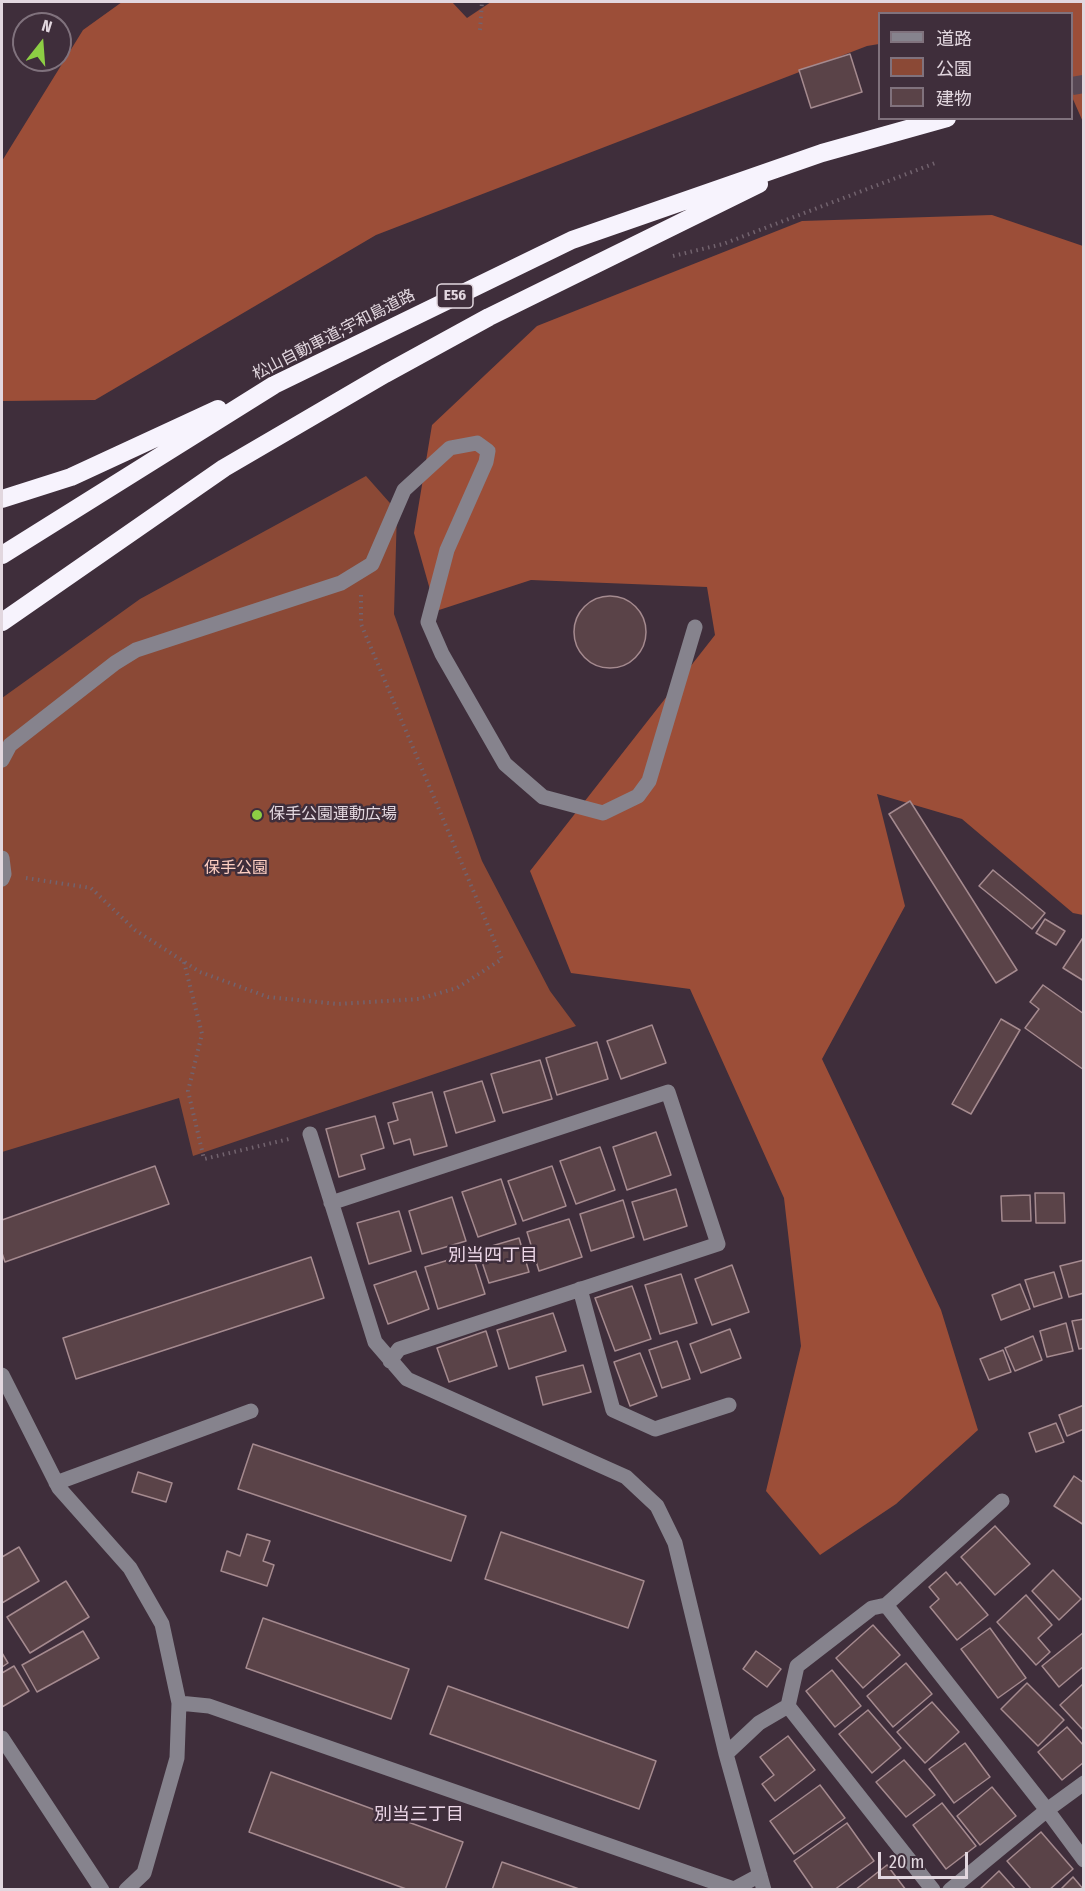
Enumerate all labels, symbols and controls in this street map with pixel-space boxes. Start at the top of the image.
north arrow [12,12,72,72]
legend [878,12,1073,120]
text: N [39,16,54,37]
text: 道路 [936,28,972,50]
text: 公園 [936,58,972,80]
text: 建物 [936,88,972,110]
road number: E56 [437,284,473,308]
street label: 松山自動車道;宇和島道路 [250,286,418,384]
place label: 保手公園運動広場 [269,805,397,825]
marker: 保手公園運動広場 [250,808,264,822]
park label: 保手公園 [204,859,268,879]
district label: 別当四丁目 [448,1245,538,1267]
district label: 別当三丁目 [374,1804,464,1826]
scale bar [881,1840,971,1878]
text: 20 m [889,1851,924,1873]

